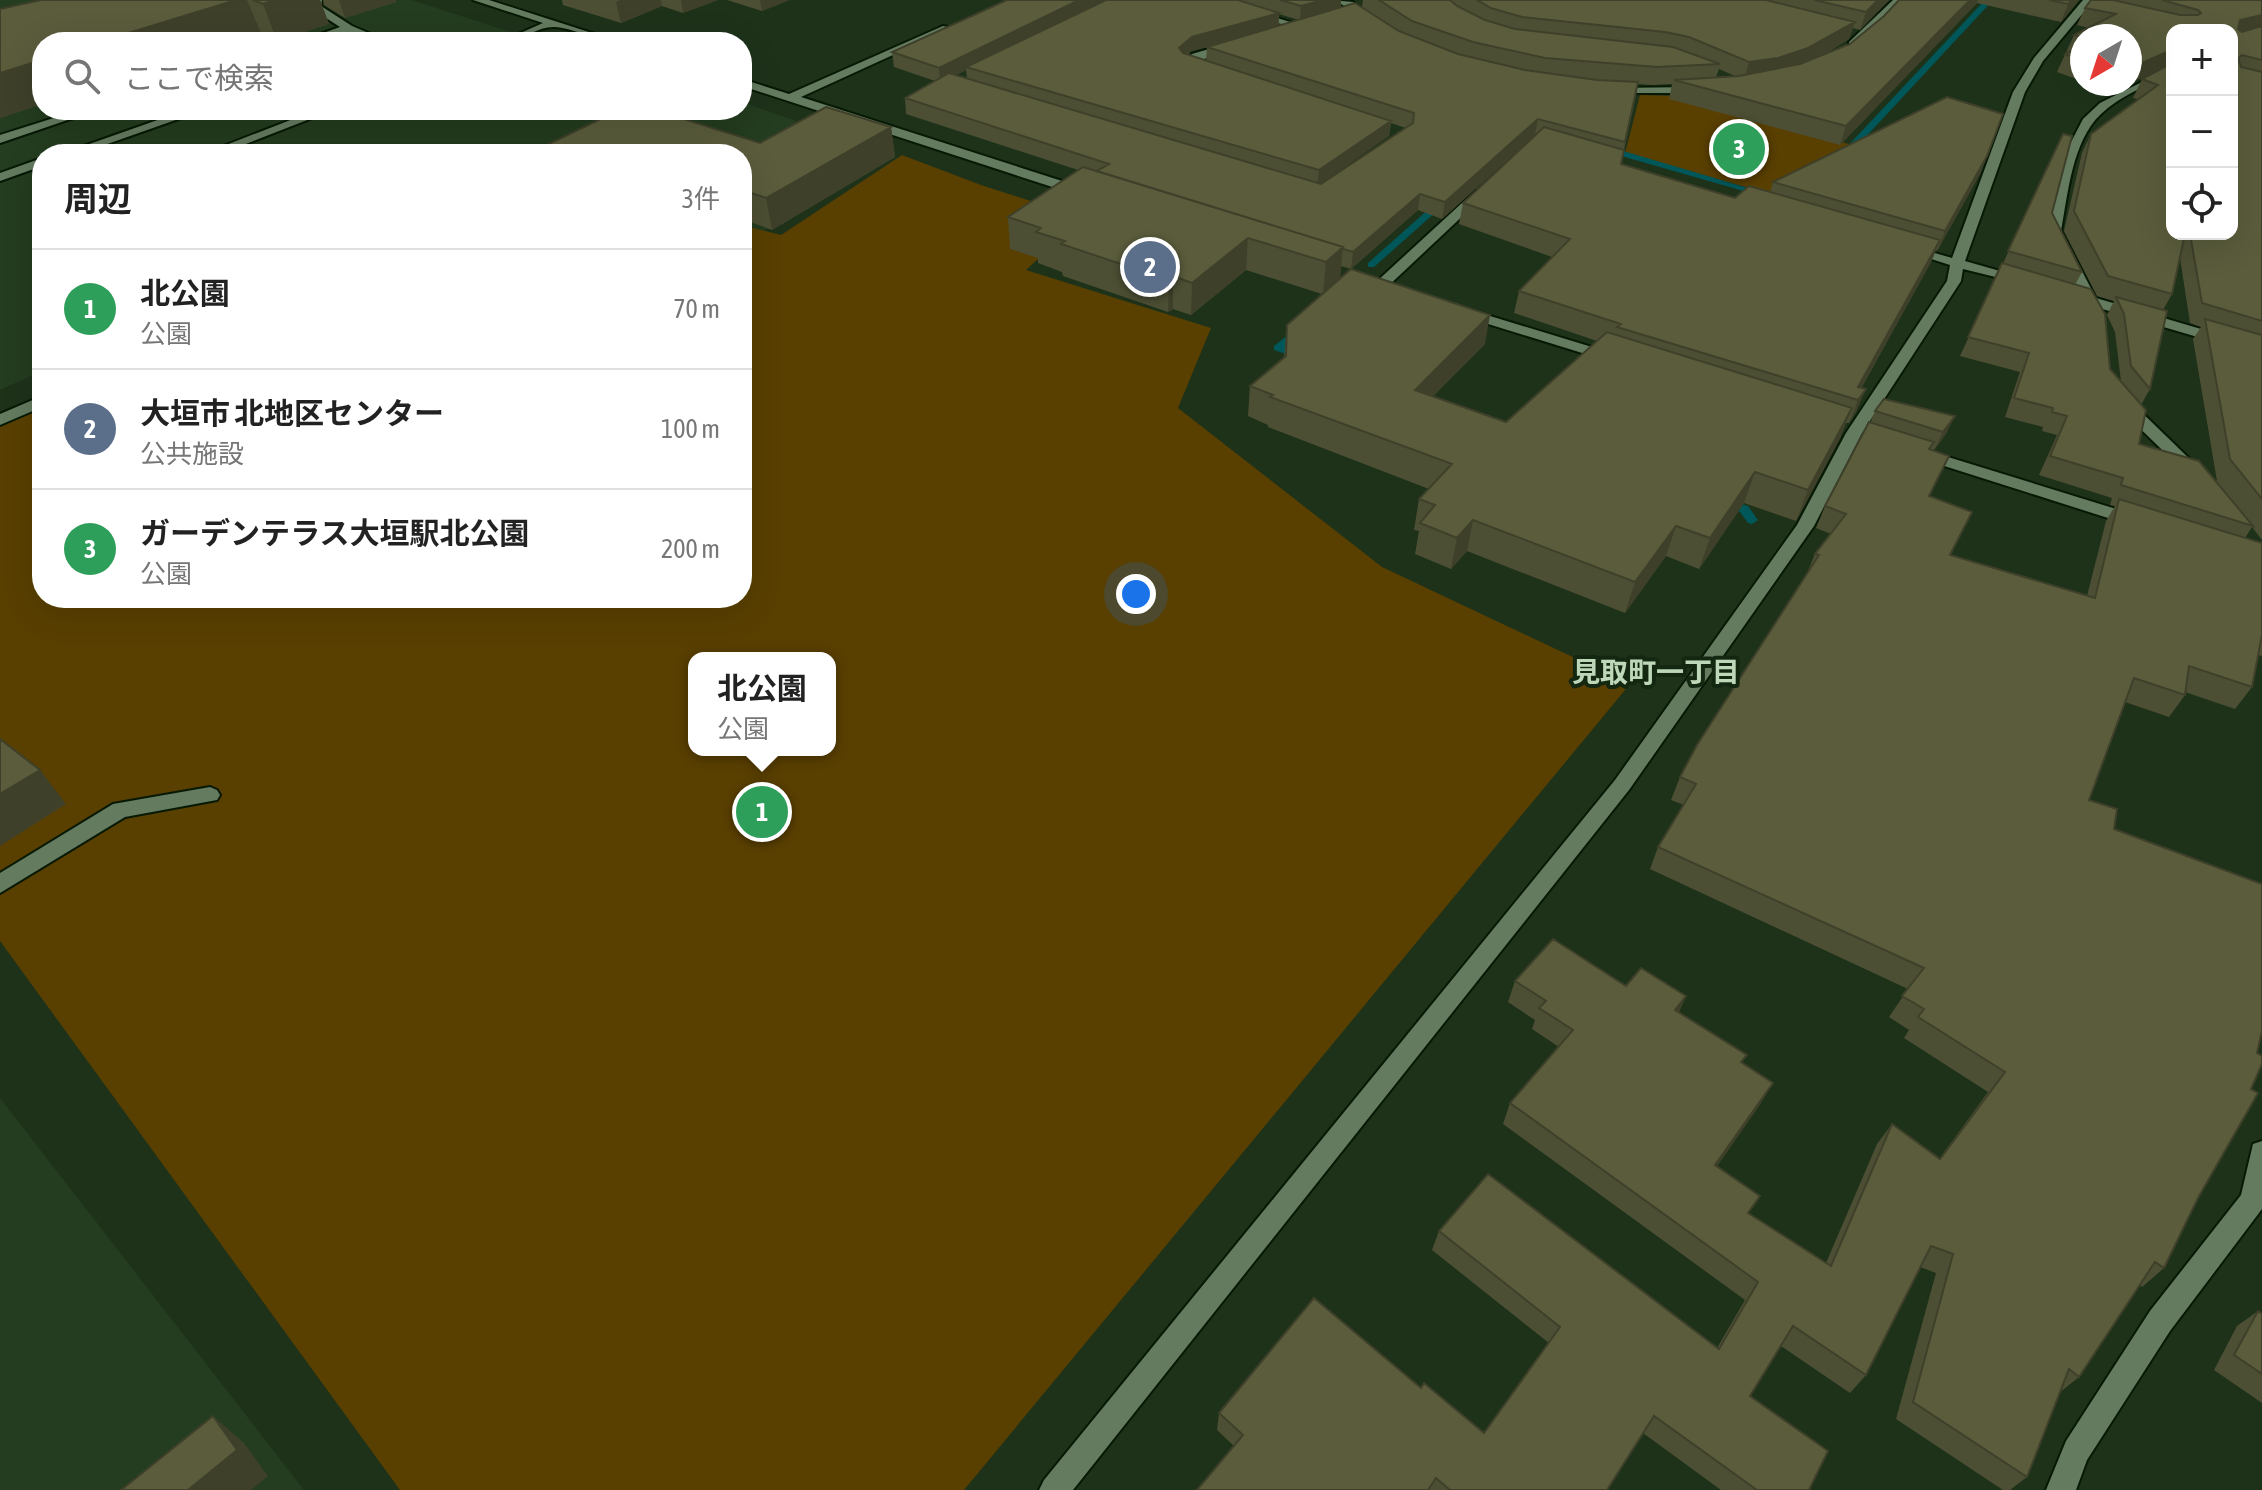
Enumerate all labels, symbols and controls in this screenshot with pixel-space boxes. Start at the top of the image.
north arrow [2070,24,2142,96]
map controls [2166,24,2238,240]
button: + [2166,24,2238,96]
search box [32,32,752,120]
icon: search [60,54,104,98]
text: ここで検索 [124,61,274,95]
button: − [2166,96,2238,168]
pin: 3 [1713,119,1765,179]
button: locate [2166,168,2238,240]
text: 周辺 [64,179,132,218]
text: 3件 [682,184,720,214]
pin: 2 [1124,237,1176,297]
text: 北公園 [140,276,230,310]
text: 1 [84,294,96,324]
text: 70 m [673,294,720,324]
text: 公園 [140,319,192,349]
text: 大垣市 北地区センター [140,396,444,430]
text: 2 [84,414,96,444]
text: 100 m [661,414,720,444]
text: 公共施設 [140,439,244,469]
text: ガーデンテラス大垣駅北公園 [140,516,529,550]
text: 3 [84,534,96,564]
text: 200 m [661,534,720,564]
text: 公園 [140,559,192,589]
your location [1116,574,1156,614]
popup [688,652,836,756]
district label: 見取町一丁目 [1572,656,1740,688]
text: 北公園 [717,671,807,705]
text: 公園 [717,714,769,744]
pin: 1 [736,782,788,842]

